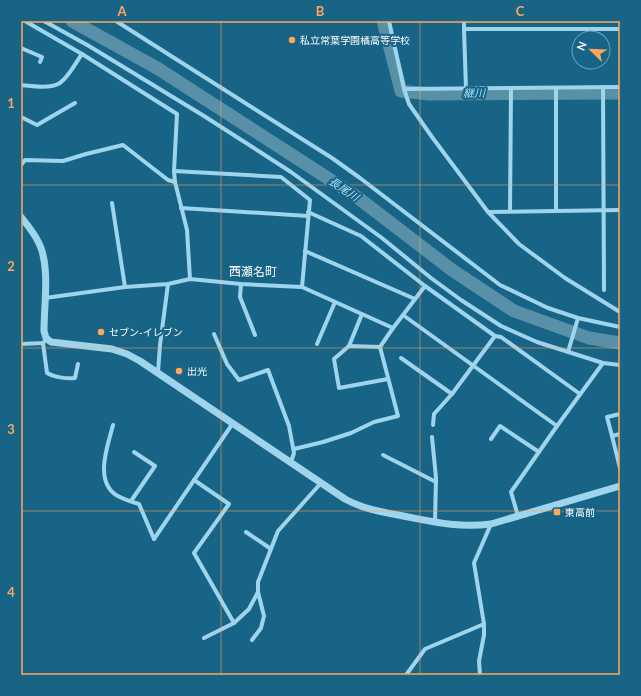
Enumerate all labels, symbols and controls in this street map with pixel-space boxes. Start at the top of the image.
text: A [116,3,127,19]
text: B [316,3,325,19]
text: C [516,3,525,19]
north arrow [571,30,611,70]
place label: 私立常葉学園橘高等学校 [300,34,410,46]
marker: 私立常葉学園橘高等学校 [287,35,297,45]
text: N [574,39,589,52]
water label: 継川 [463,86,486,99]
text: 1 [7,95,15,111]
water label: 長尾川 [327,174,362,204]
text: 2 [7,258,15,274]
district label: 西瀬名町 [229,264,277,279]
place label: セブン-イレブン [109,326,183,338]
marker: セブン-イレブン [96,327,106,337]
place label: 出光 [187,365,207,377]
marker: 出光 [174,366,184,376]
text: 3 [7,421,15,437]
place label: 東高前 [565,506,595,518]
marker: 東高前 [552,507,562,517]
text: 4 [7,584,15,600]

